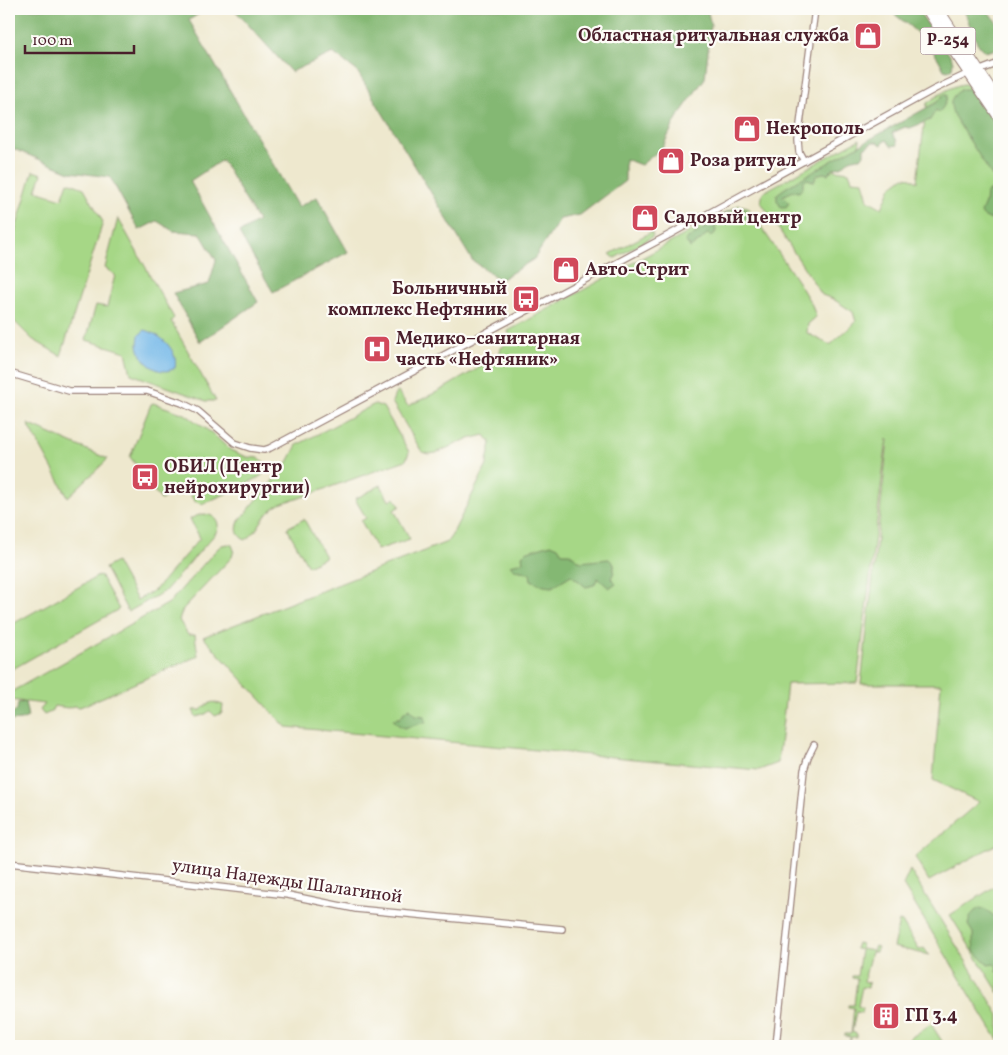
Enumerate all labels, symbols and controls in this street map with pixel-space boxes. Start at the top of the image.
shop icon: Областная ритуальная служба [853,21,883,51]
scale bar [25,22,134,54]
place label: Областная ритуальная служба [578,24,849,49]
road number: Р-254 [920,27,976,54]
text: 100 m [32,31,72,52]
shop icon: Некрополь [732,114,762,144]
place label: Некрополь [766,117,864,142]
shop icon: Роза ритуал [656,146,686,176]
place label: Роза ритуал [690,149,797,174]
shop icon: Садовый центр [630,203,660,233]
place label: Садовый центр [664,206,802,231]
shop icon: Авто-Стрит [551,255,581,285]
place label: Авто-Стрит [585,258,689,283]
place label: Больничный комплекс Нефтяник [328,277,507,323]
bus stop icon: Больничный комплекс Нефтяник [511,284,541,314]
place label: Медико–санитарная часть «Нефтяник» [396,327,580,373]
hospital icon: Медико–санитарная часть «Нефтяник» [362,334,392,364]
place label: ОБИЛ (Центр нейрохирургии) [164,455,310,501]
bus stop icon: ОБИЛ (Центр нейрохирургии) [130,462,160,492]
street label: улица Надежды Шалагиной [170,853,404,911]
building icon: ГП 3.4 [871,1001,901,1031]
place label: ГП 3.4 [905,1004,958,1029]

